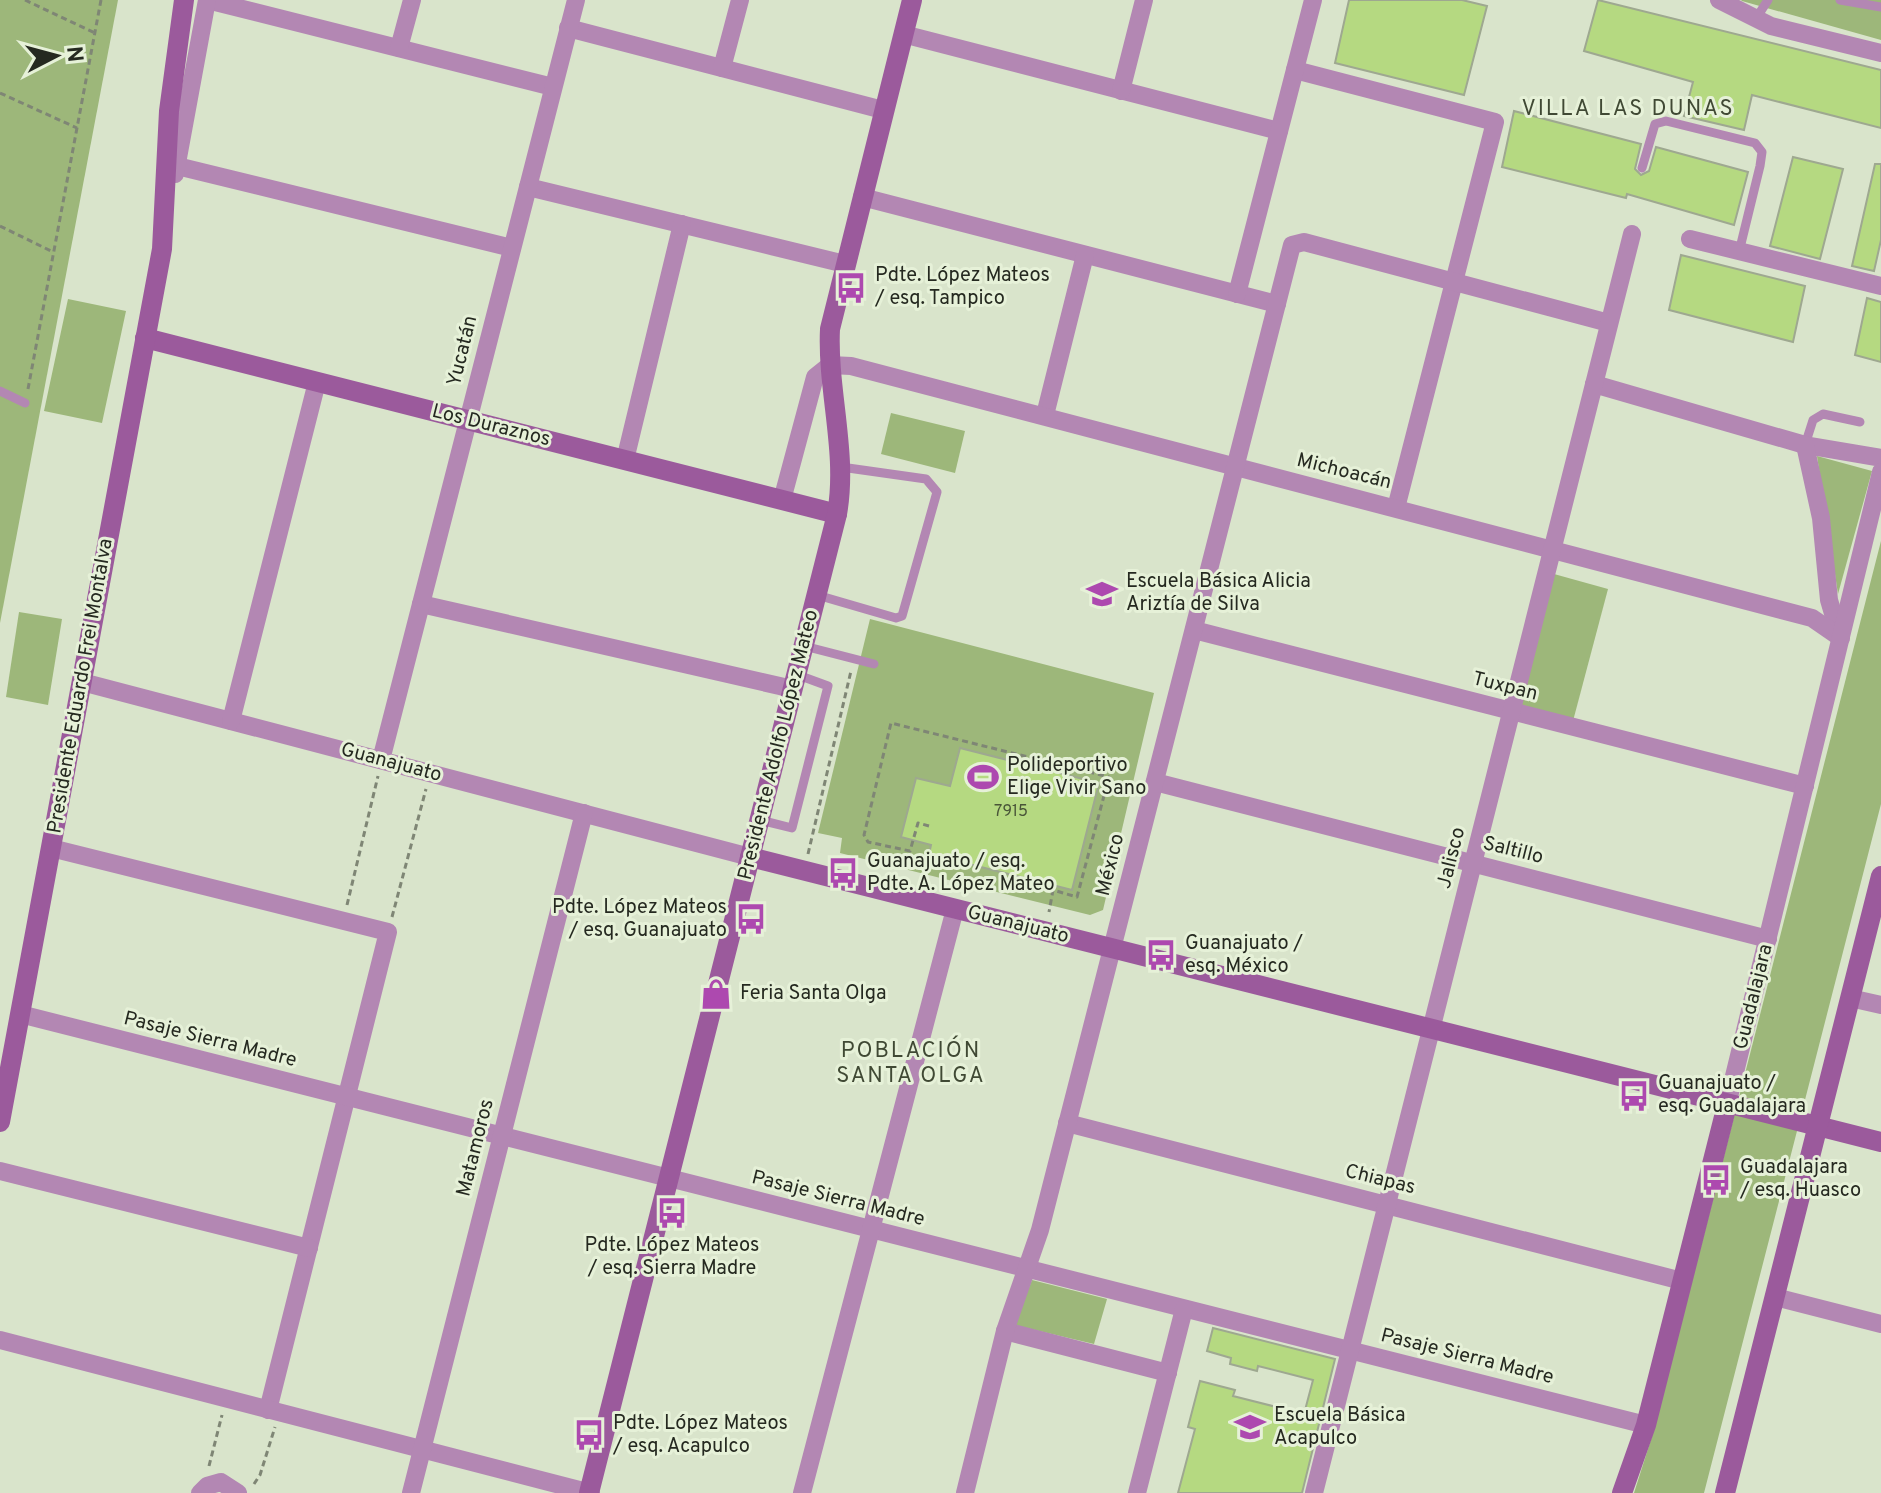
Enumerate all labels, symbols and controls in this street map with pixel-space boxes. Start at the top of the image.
north arrow [16,16,96,96]
text: N [59,45,88,63]
district label: VILLA LAS DUNAS [1521,96,1735,123]
place label: Pdte. López Mateos / esq. Tampico [874,263,1050,312]
bus stop icon: Pdte. López Mateos / esq. Tampico [834,271,868,305]
street label: Yucatán [442,313,484,389]
street label: Los Duraznos [429,399,553,453]
street label: Michoacán [1294,448,1394,496]
street label: Presidente Eduardo Frei Montalva [42,536,120,836]
place label: Escuela Básica Alicia Ariztía de Silva [1126,569,1311,618]
school or university icon: Escuela Básica Alicia Ariztía de Silva [1085,577,1119,611]
street label: Presidente Adolfo López Mateo [733,607,825,883]
street label: Tuxpan [1470,666,1540,708]
street label: Guanajuato [338,737,444,789]
place label: Polideportivo Elige Vivir Sano [1007,753,1147,802]
sports icon: Polideportivo Elige Vivir Sano [966,760,1000,794]
house number: 7915 [994,802,1028,822]
street label: Jalisco [1432,825,1472,891]
street label: México [1091,831,1131,899]
street label: Saltillo [1480,831,1546,871]
place label: Guanajuato / esq. Pdte. A. López Mateo [867,849,1055,898]
bus stop icon: Guanajuato / esq. Pdte. A. López Mateo [826,856,860,890]
place label: Pdte. López Mateos / esq. Guanajuato [552,895,727,944]
street label: Guanajuato [965,900,1071,950]
bus stop icon: Pdte. López Mateos / esq. Guanajuato [734,902,768,936]
place label: Guanajuato / esq. México [1185,931,1303,980]
bus stop icon: Guanajuato / esq. México [1144,938,1178,972]
street label: Guadalajara [1728,942,1780,1052]
shop icon: Feria Santa Olga [699,977,733,1011]
place label: Feria Santa Olga [740,981,887,1007]
street label: Pasaje Sierra Madre [121,1006,299,1074]
district label: POBLACIÓN SANTA OLGA [836,1035,986,1090]
place label: Guanajuato / esq. Guadalajara [1658,1071,1806,1120]
bus stop icon: Guanajuato / esq. Guadalajara [1617,1079,1651,1113]
street label: Matamoros [451,1096,501,1200]
place label: Guadalajara / esq. Huasco [1739,1155,1861,1204]
street label: Chiapas [1342,1159,1418,1201]
bus stop icon: Guadalajara / esq. Huasco [1699,1163,1733,1197]
street label: Pasaje Sierra Madre [749,1165,927,1233]
bus stop icon: Pdte. López Mateos / esq. Sierra Madre [655,1196,689,1230]
place label: Pdte. López Mateos / esq. Sierra Madre [585,1233,759,1282]
street label: Pasaje Sierra Madre [1378,1323,1556,1391]
place label: Escuela Básica Acapulco [1274,1403,1405,1452]
school or university icon: Escuela Básica Acapulco [1233,1410,1267,1444]
place label: Pdte. López Mateos / esq. Acapulco [612,1411,788,1460]
bus stop icon: Pdte. López Mateos / esq. Acapulco [572,1418,606,1452]

